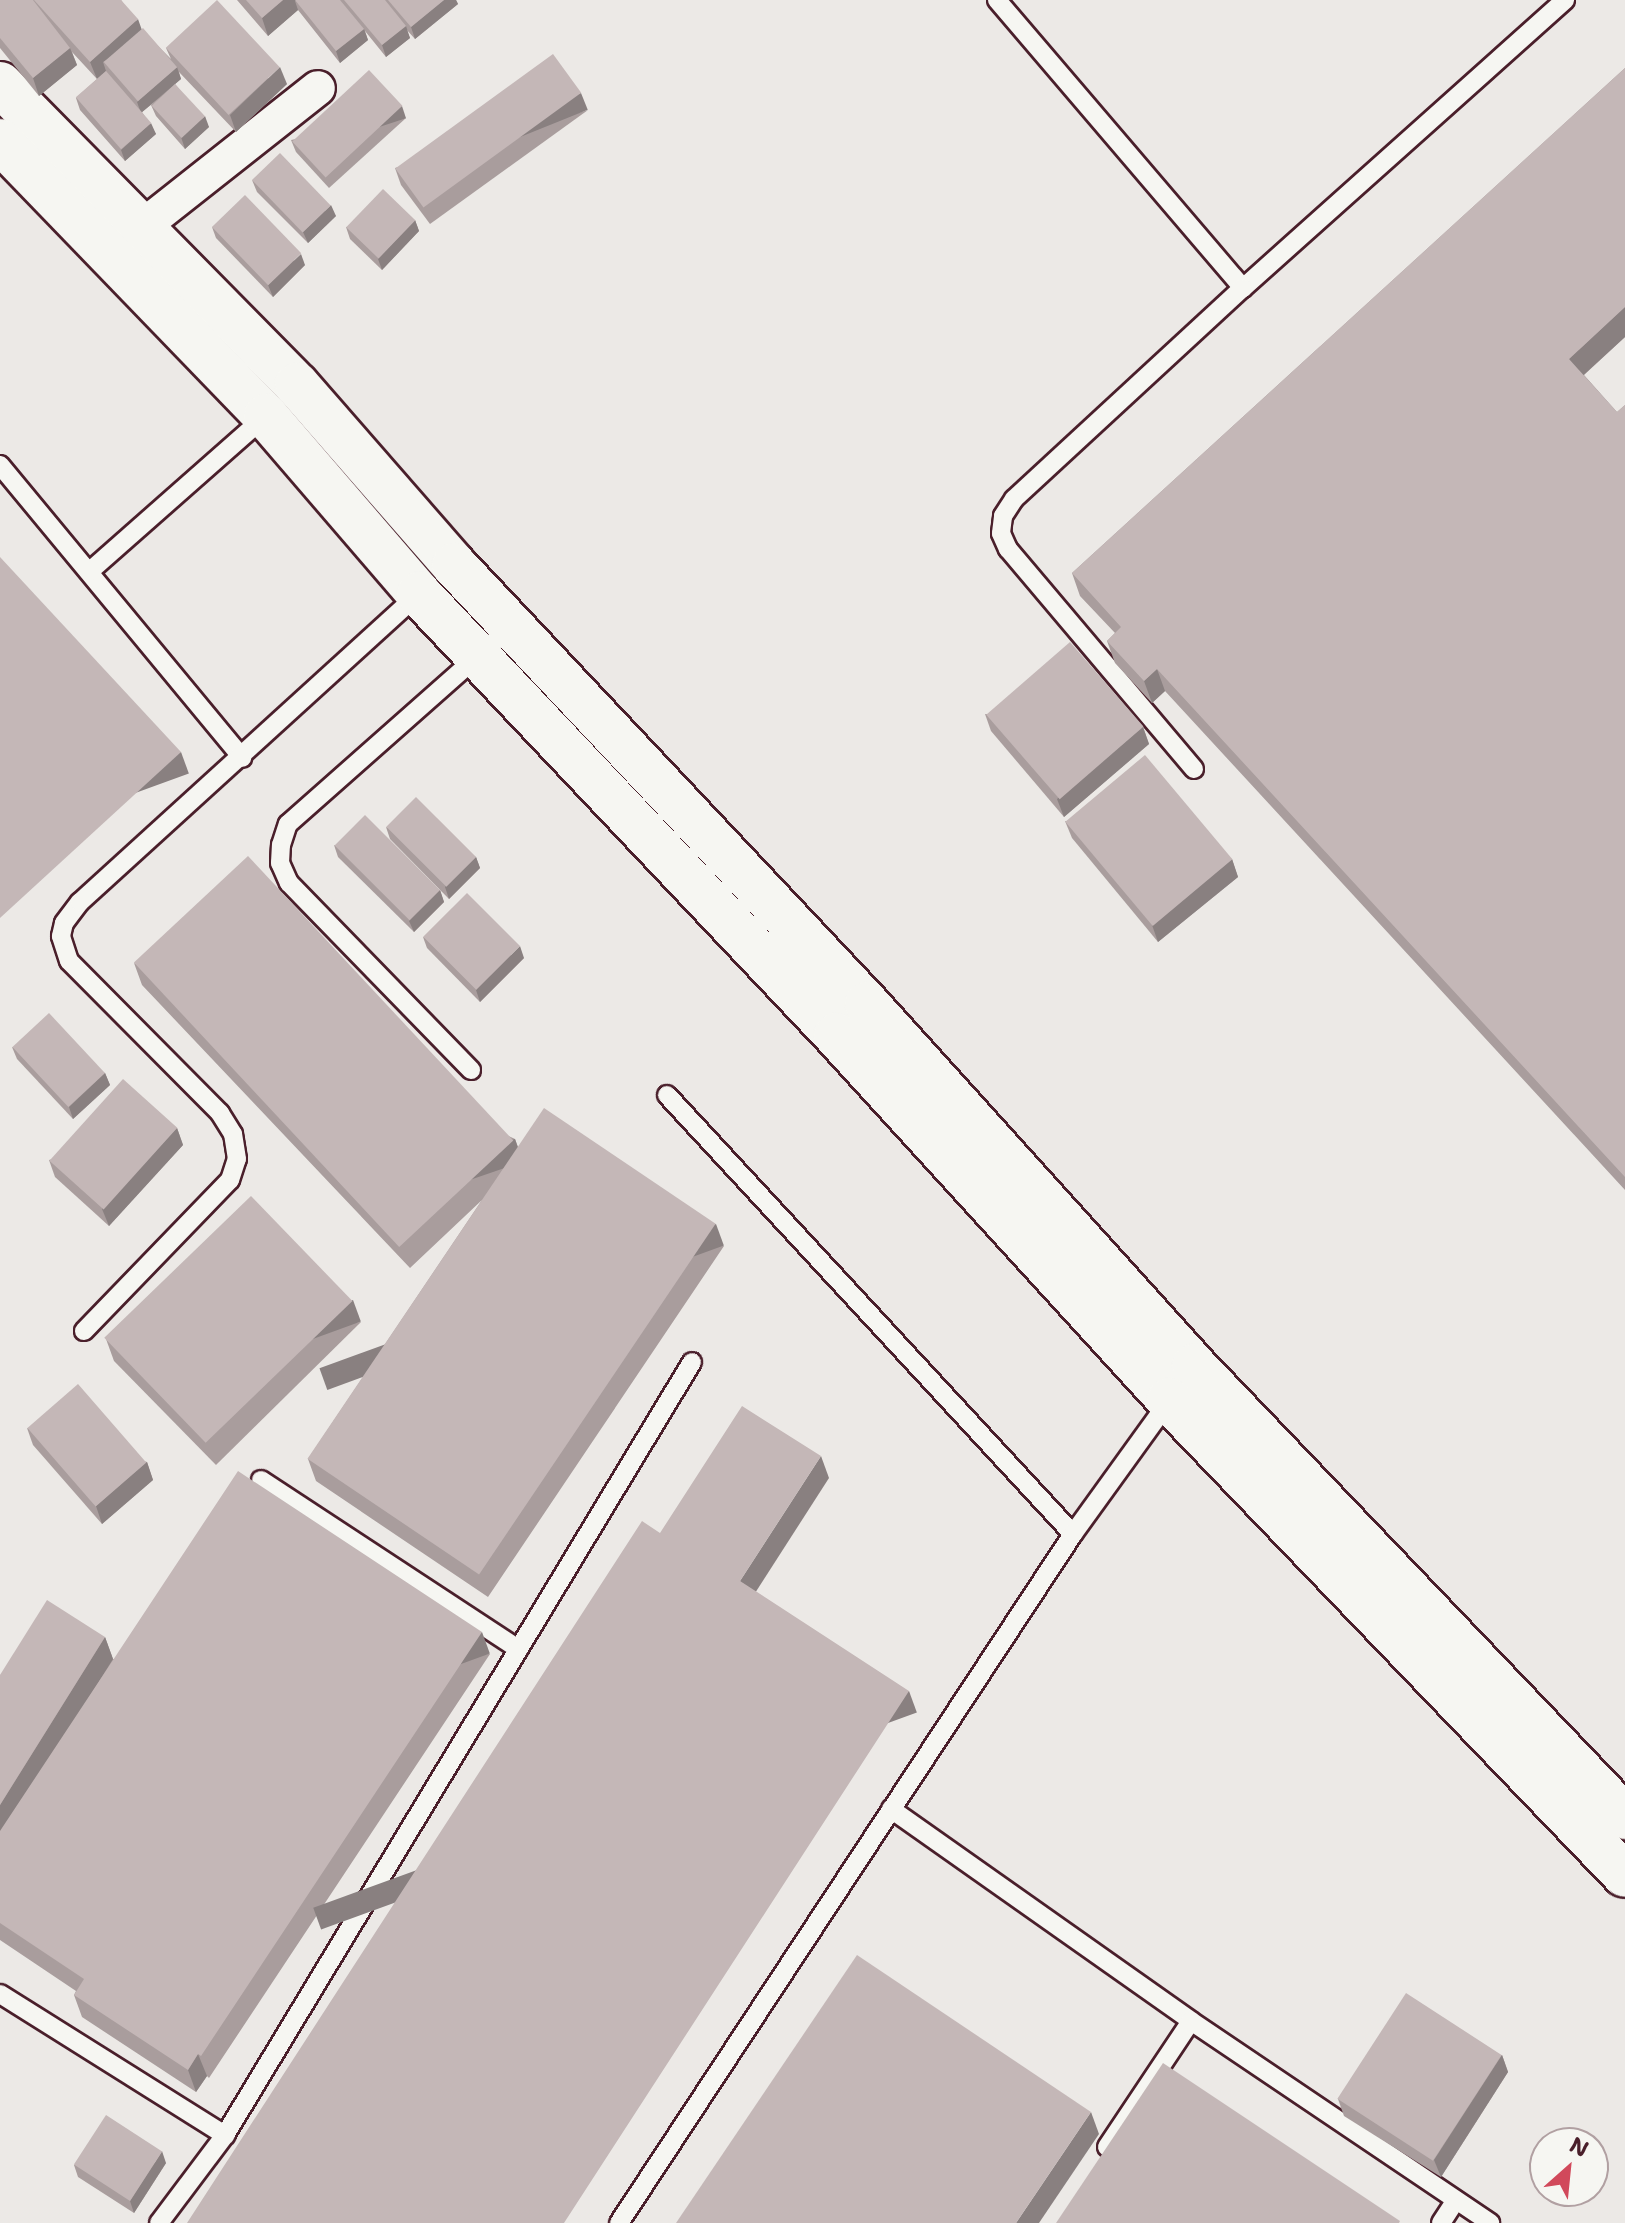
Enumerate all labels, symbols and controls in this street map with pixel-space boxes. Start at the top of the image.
north arrow [1529,2127,1609,2207]
text: N [1565,2130,1594,2164]

